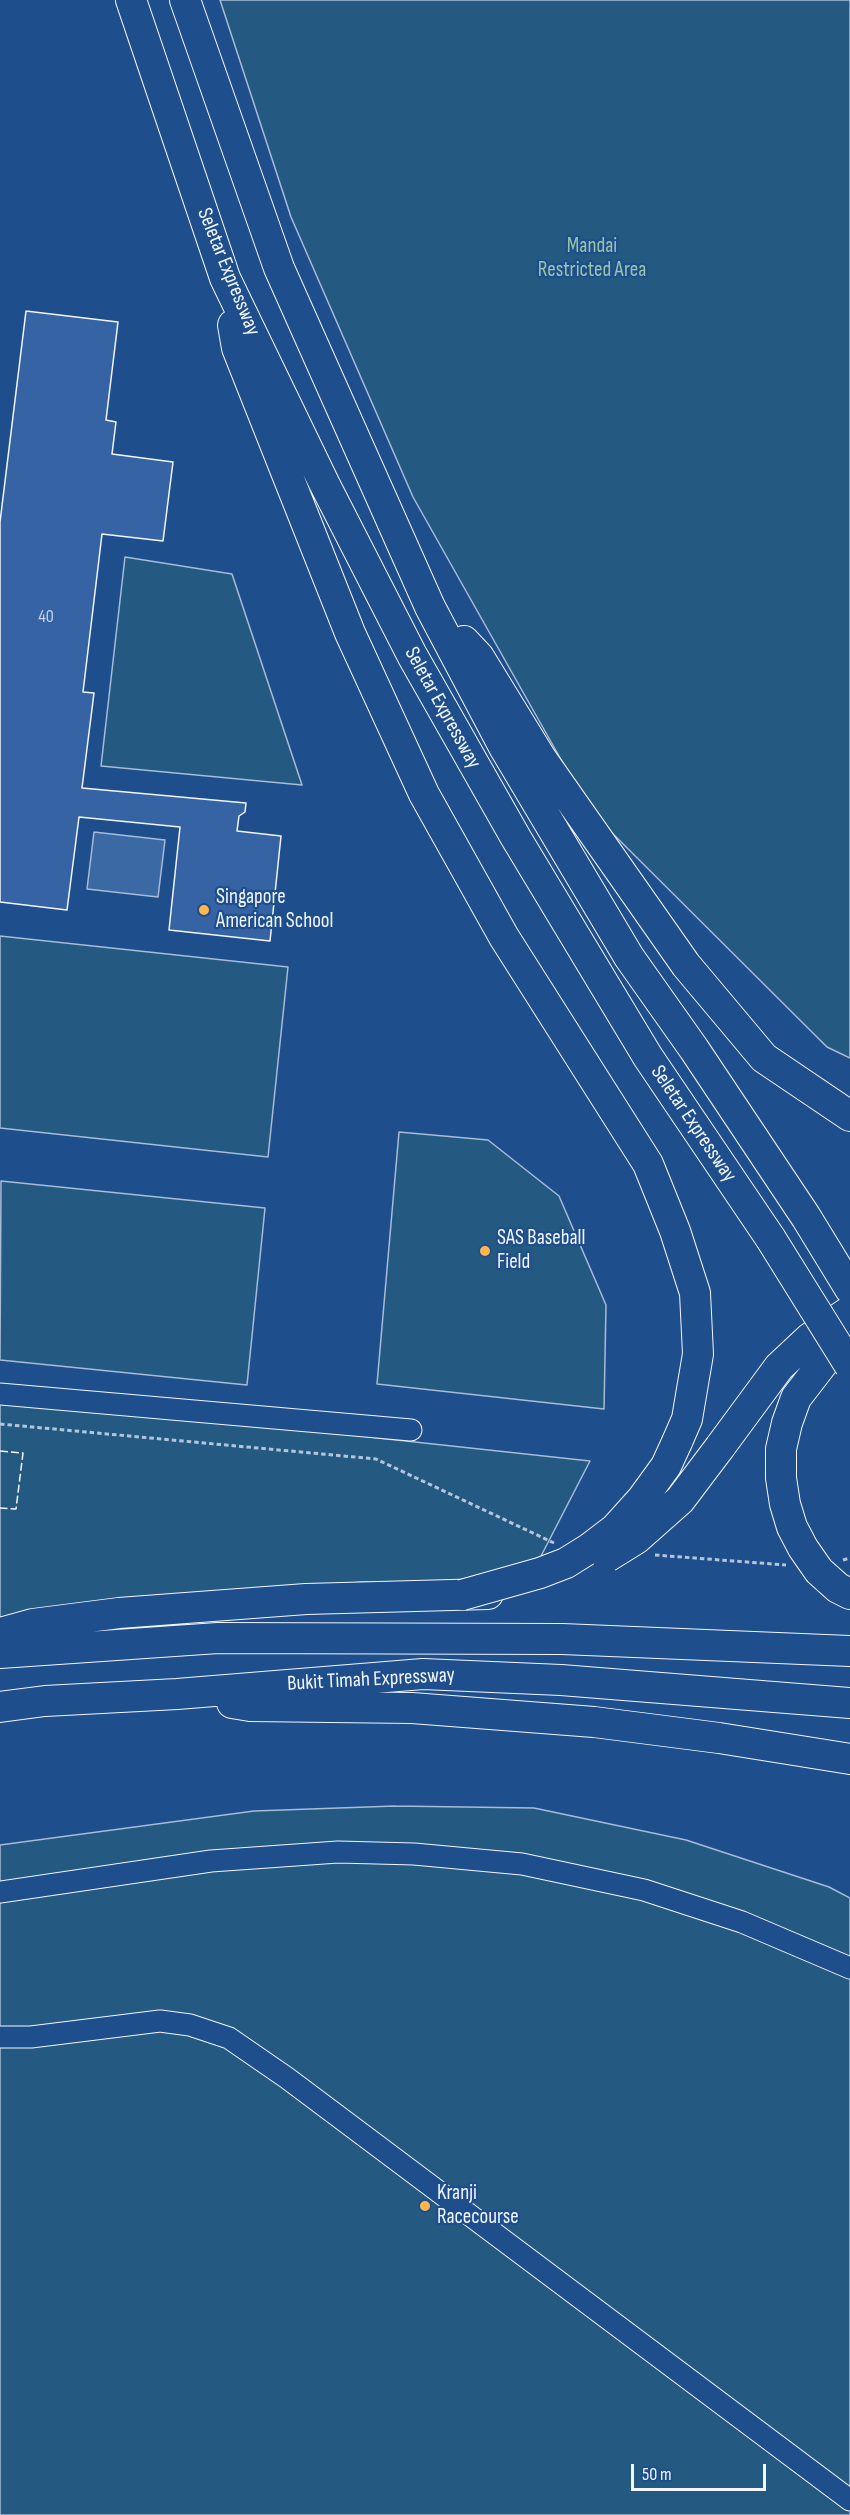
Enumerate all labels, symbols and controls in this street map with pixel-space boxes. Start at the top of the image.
street label: Seletar Expressway [191,205,265,339]
park label: Mandai Restricted Area [538,234,646,284]
house number: 40 [38,606,54,628]
street label: Seletar Expressway [398,643,486,773]
place label: Singapore American School [216,885,333,935]
marker: Singapore American School [197,903,211,917]
street label: Seletar Expressway [645,1061,741,1187]
place label: SAS Baseball Field [497,1226,585,1276]
marker: SAS Baseball Field [478,1244,492,1258]
street label: Bukit Timah Expressway [287,1663,455,1697]
place label: Kranji Racecourse [437,2181,519,2231]
marker: Kranji Racecourse [418,2199,432,2213]
scale bar [634,2452,769,2490]
text: 50 m [642,2464,672,2485]

